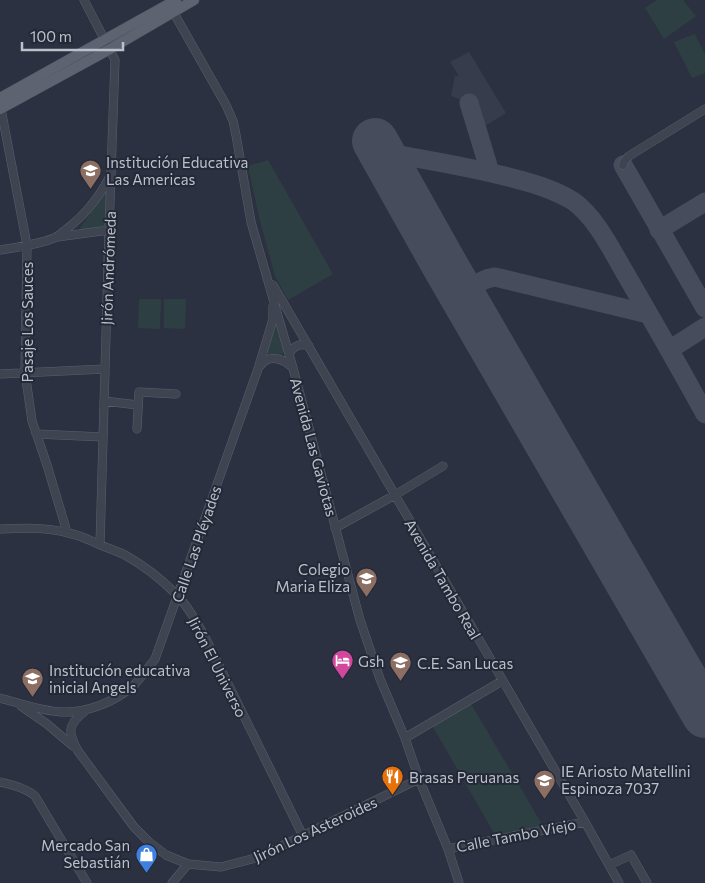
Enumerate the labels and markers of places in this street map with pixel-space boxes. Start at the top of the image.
place label: Institución Educativa Las Americas [106,153,248,188]
school or university icon: Institución Educativa Las Americas [78,159,102,190]
place label: Colegio Maria Eliza [276,560,350,595]
school or university icon: Colegio Maria Eliza [354,566,378,597]
hotel icon: Gsh [330,649,354,680]
school or university icon: C.E. San Lucas [389,651,413,682]
place label: Gsh [358,652,384,670]
place label: C.E. San Lucas [417,654,513,672]
place label: Institución educativa inicial Angels [49,661,190,696]
school or university icon: Institución educativa inicial Angels [21,667,45,698]
place label: IE Ariosto Matellini Espinoza 7037 [561,762,691,797]
restaurant icon: Brasas Peruanas [381,765,405,796]
place label: Brasas Peruanas [409,768,519,786]
school or university icon: IE Ariosto Matellini Espinoza 7037 [533,768,557,799]
place label: Mercado San Sebastián [41,836,130,871]
shop icon: Mercado San Sebastián [134,842,158,873]

